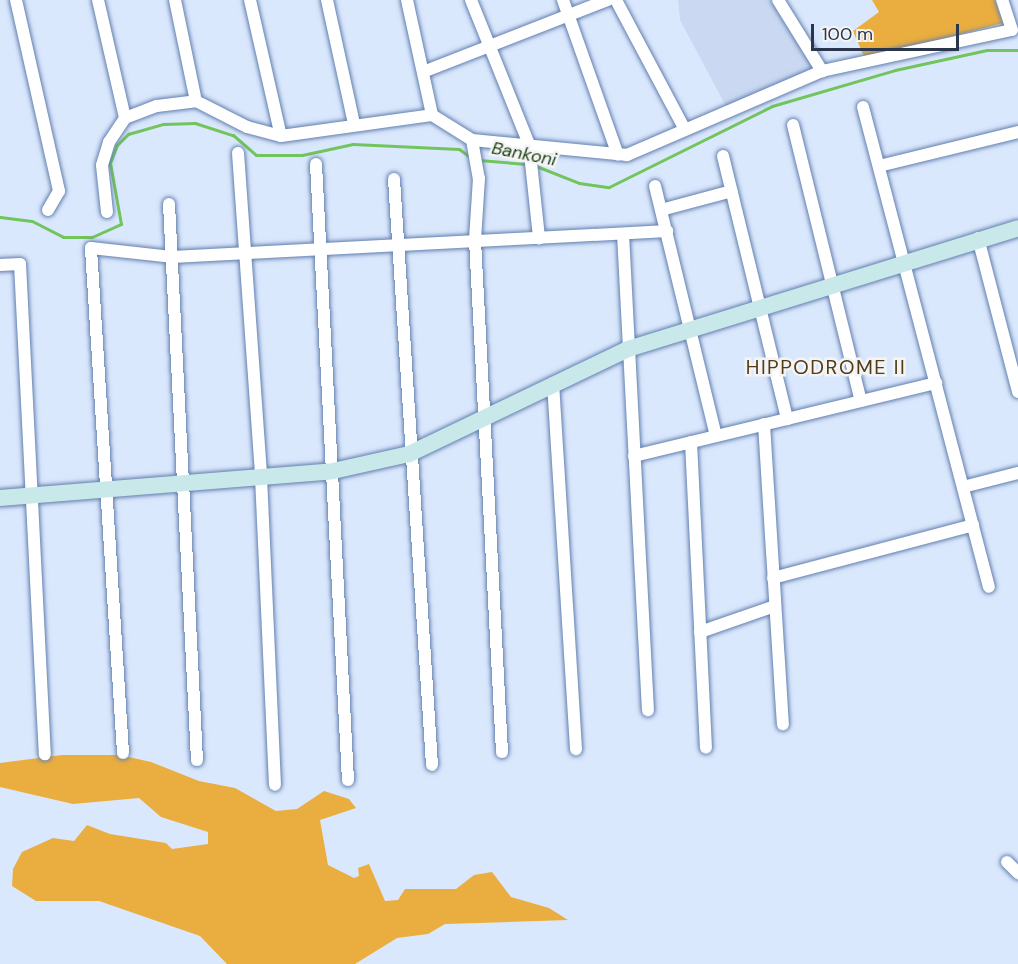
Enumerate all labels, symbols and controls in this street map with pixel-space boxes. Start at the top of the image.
scale bar [814,12,962,50]
text: 100 m [822,22,873,46]
water label: Bankoni [490,137,558,171]
district label: HIPPODROME II [746,355,906,379]

